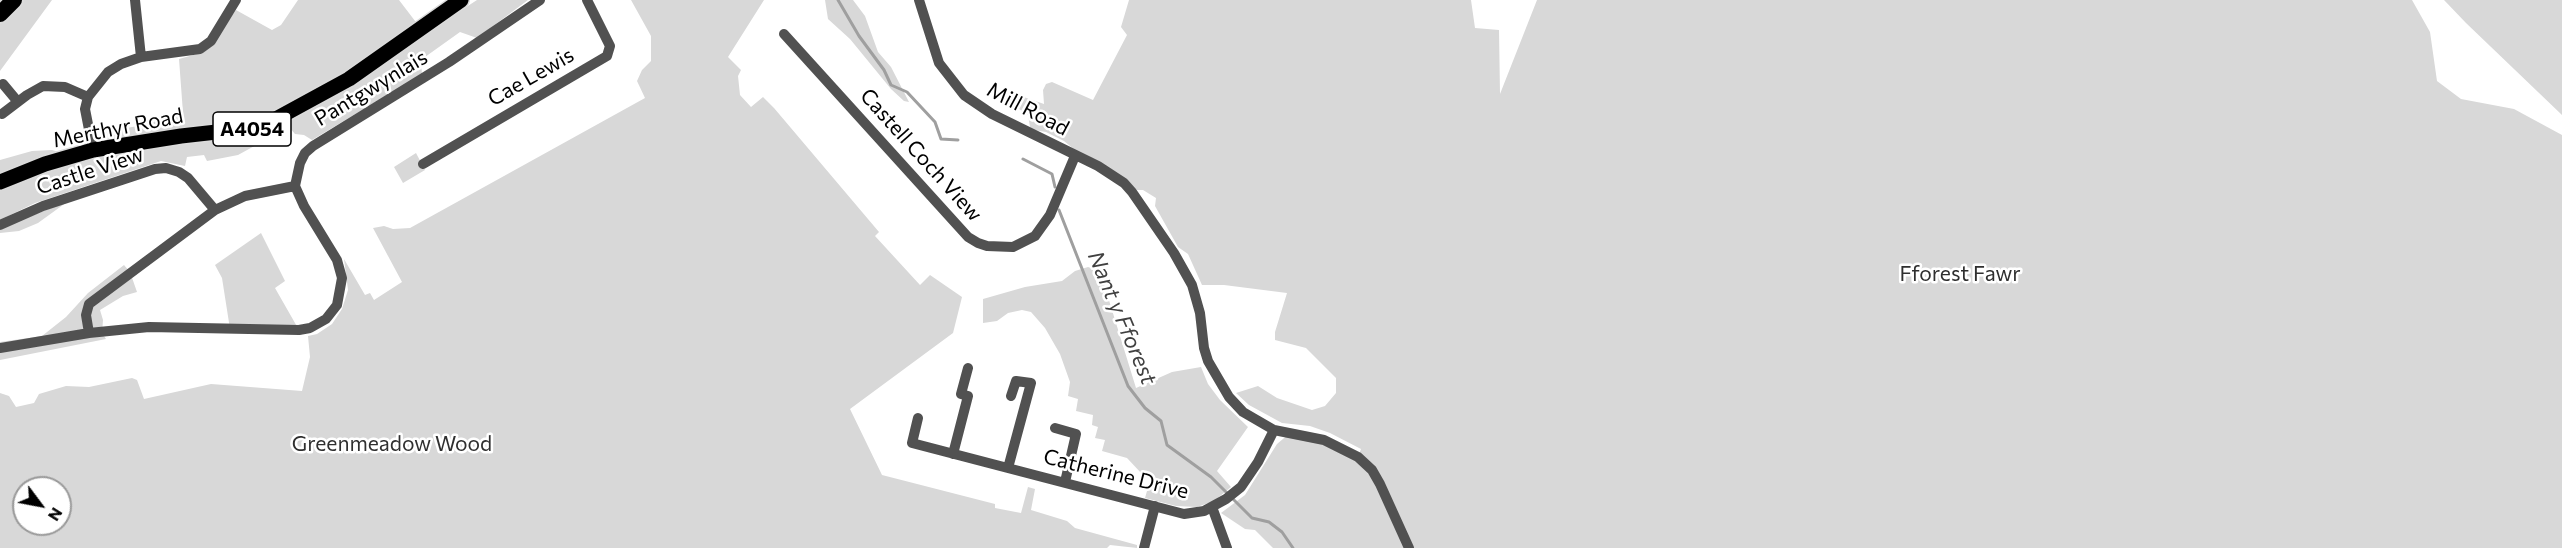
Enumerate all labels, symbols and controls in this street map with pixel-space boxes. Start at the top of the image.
street label: Cae Lewis [484,42,578,112]
street label: Pantgwynlais [310,44,432,132]
street label: Mill Road [983,77,1073,141]
street label: Castell Coch View [855,83,987,227]
street label: Merthyr Road [51,103,185,153]
road number: A4054 [213,112,291,146]
street label: Castle View [33,142,147,200]
water label: Nant y Fforest [1082,247,1162,389]
park label: Fforest Fawr [1899,261,2021,287]
park label: Greenmeadow Wood [292,431,492,457]
street label: Catherine Drive [1041,444,1191,504]
north arrow [12,476,72,536]
text: N [45,505,67,525]

